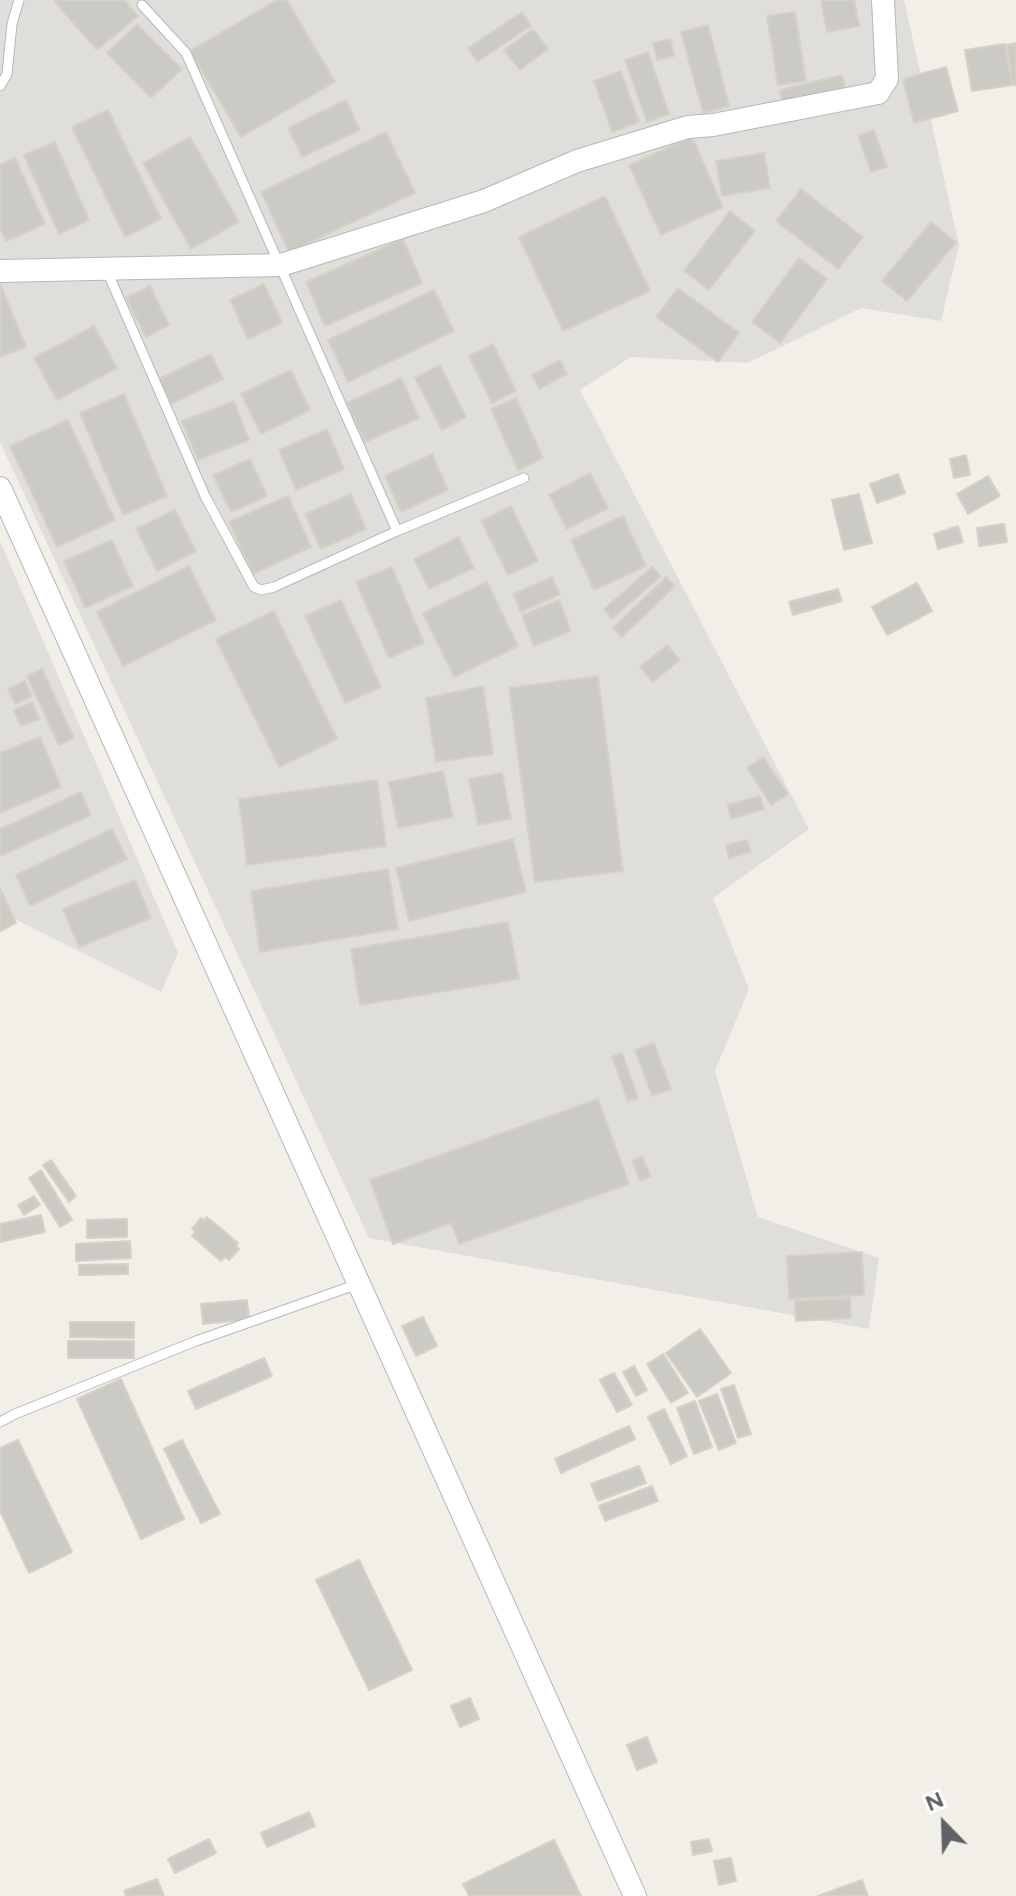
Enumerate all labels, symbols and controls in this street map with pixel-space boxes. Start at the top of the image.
north arrow [904,1784,984,1864]
text: N [921,1786,948,1817]

